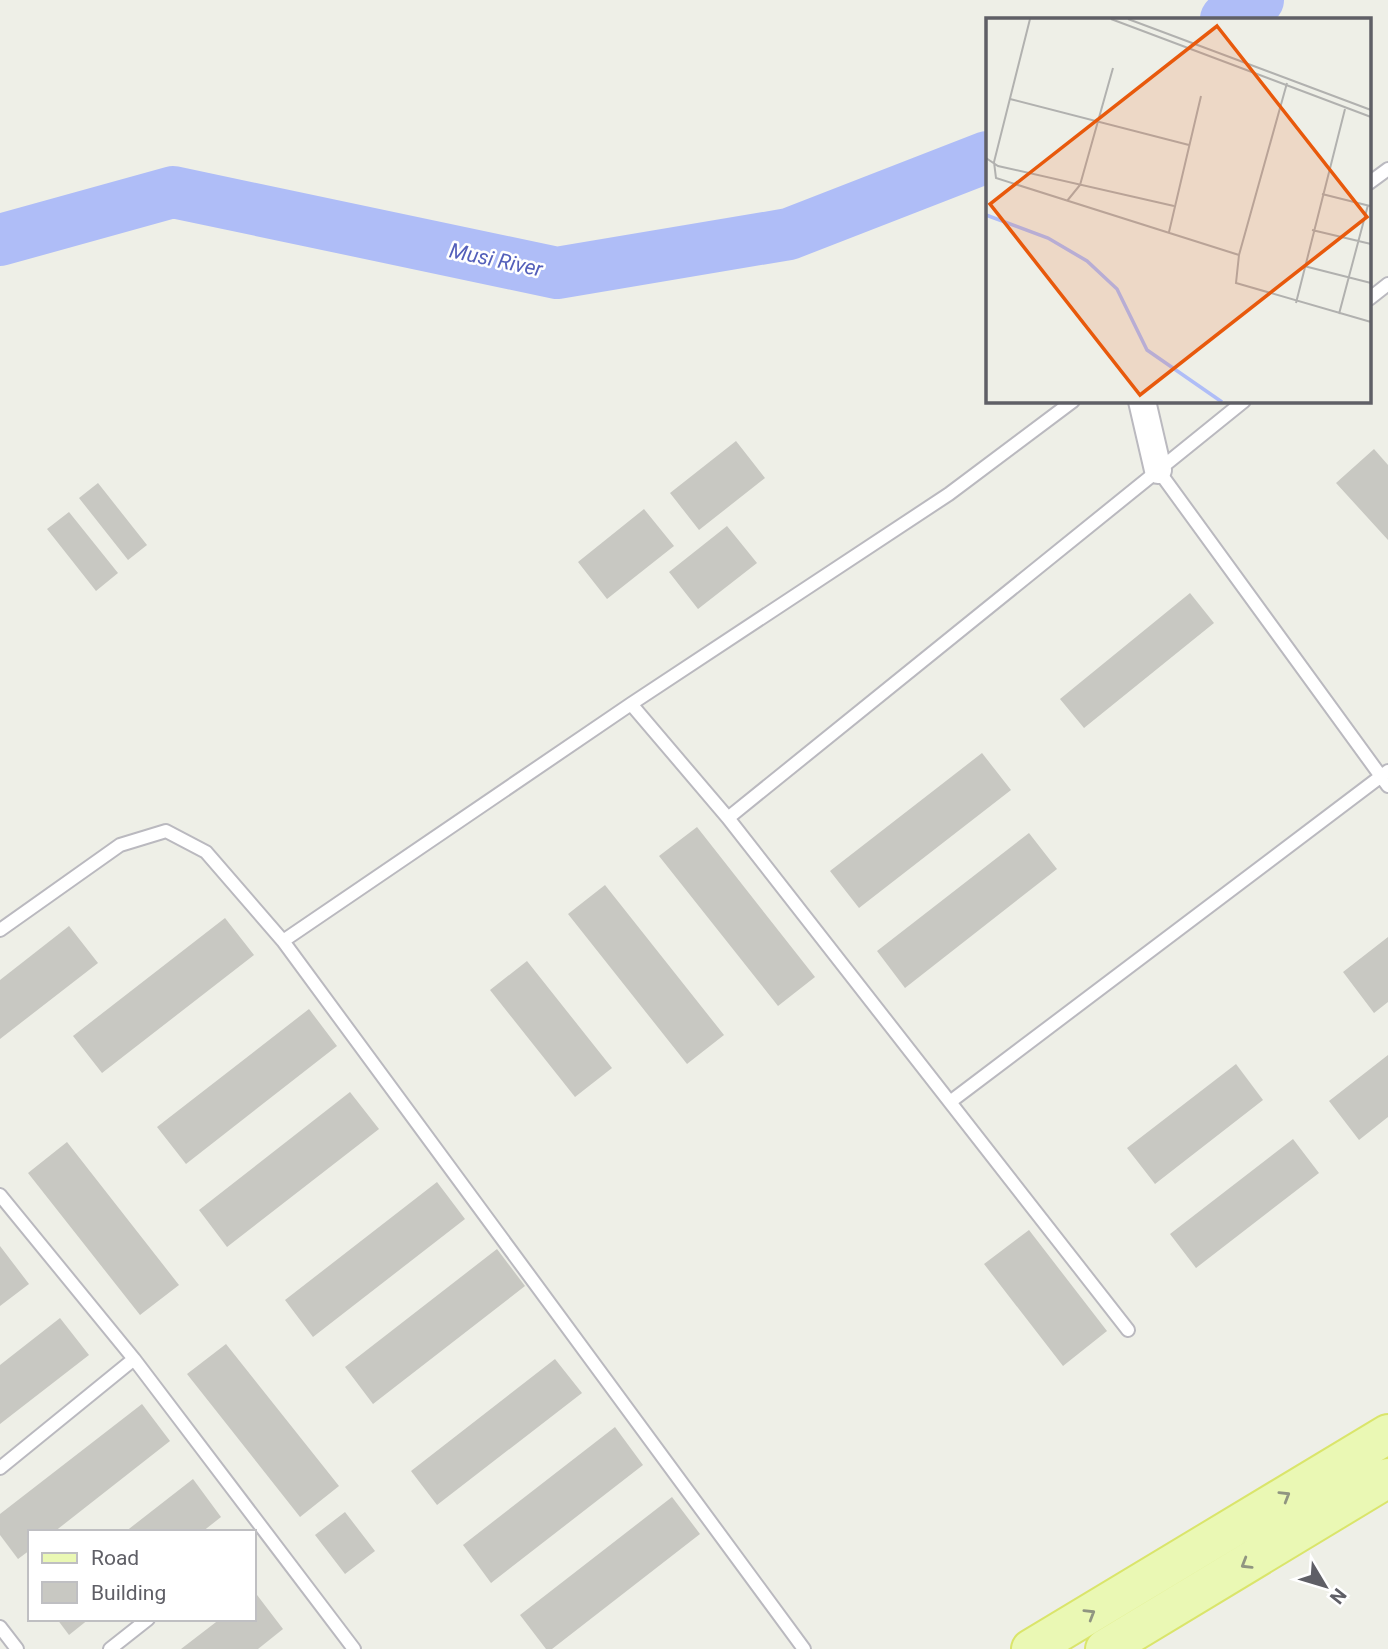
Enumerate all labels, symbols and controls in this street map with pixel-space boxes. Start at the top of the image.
inset map [986,18,1370,402]
water label: Musi River [447,238,546,282]
one-way arrow [1277,1492,1290,1505]
legend [28,1530,256,1621]
text: Road [91,1546,139,1570]
north arrow [1290,1551,1360,1621]
one-way arrow [1240,1556,1253,1569]
text: Building [91,1581,166,1605]
text: N [1325,1584,1351,1609]
one-way arrow [1082,1609,1095,1622]

